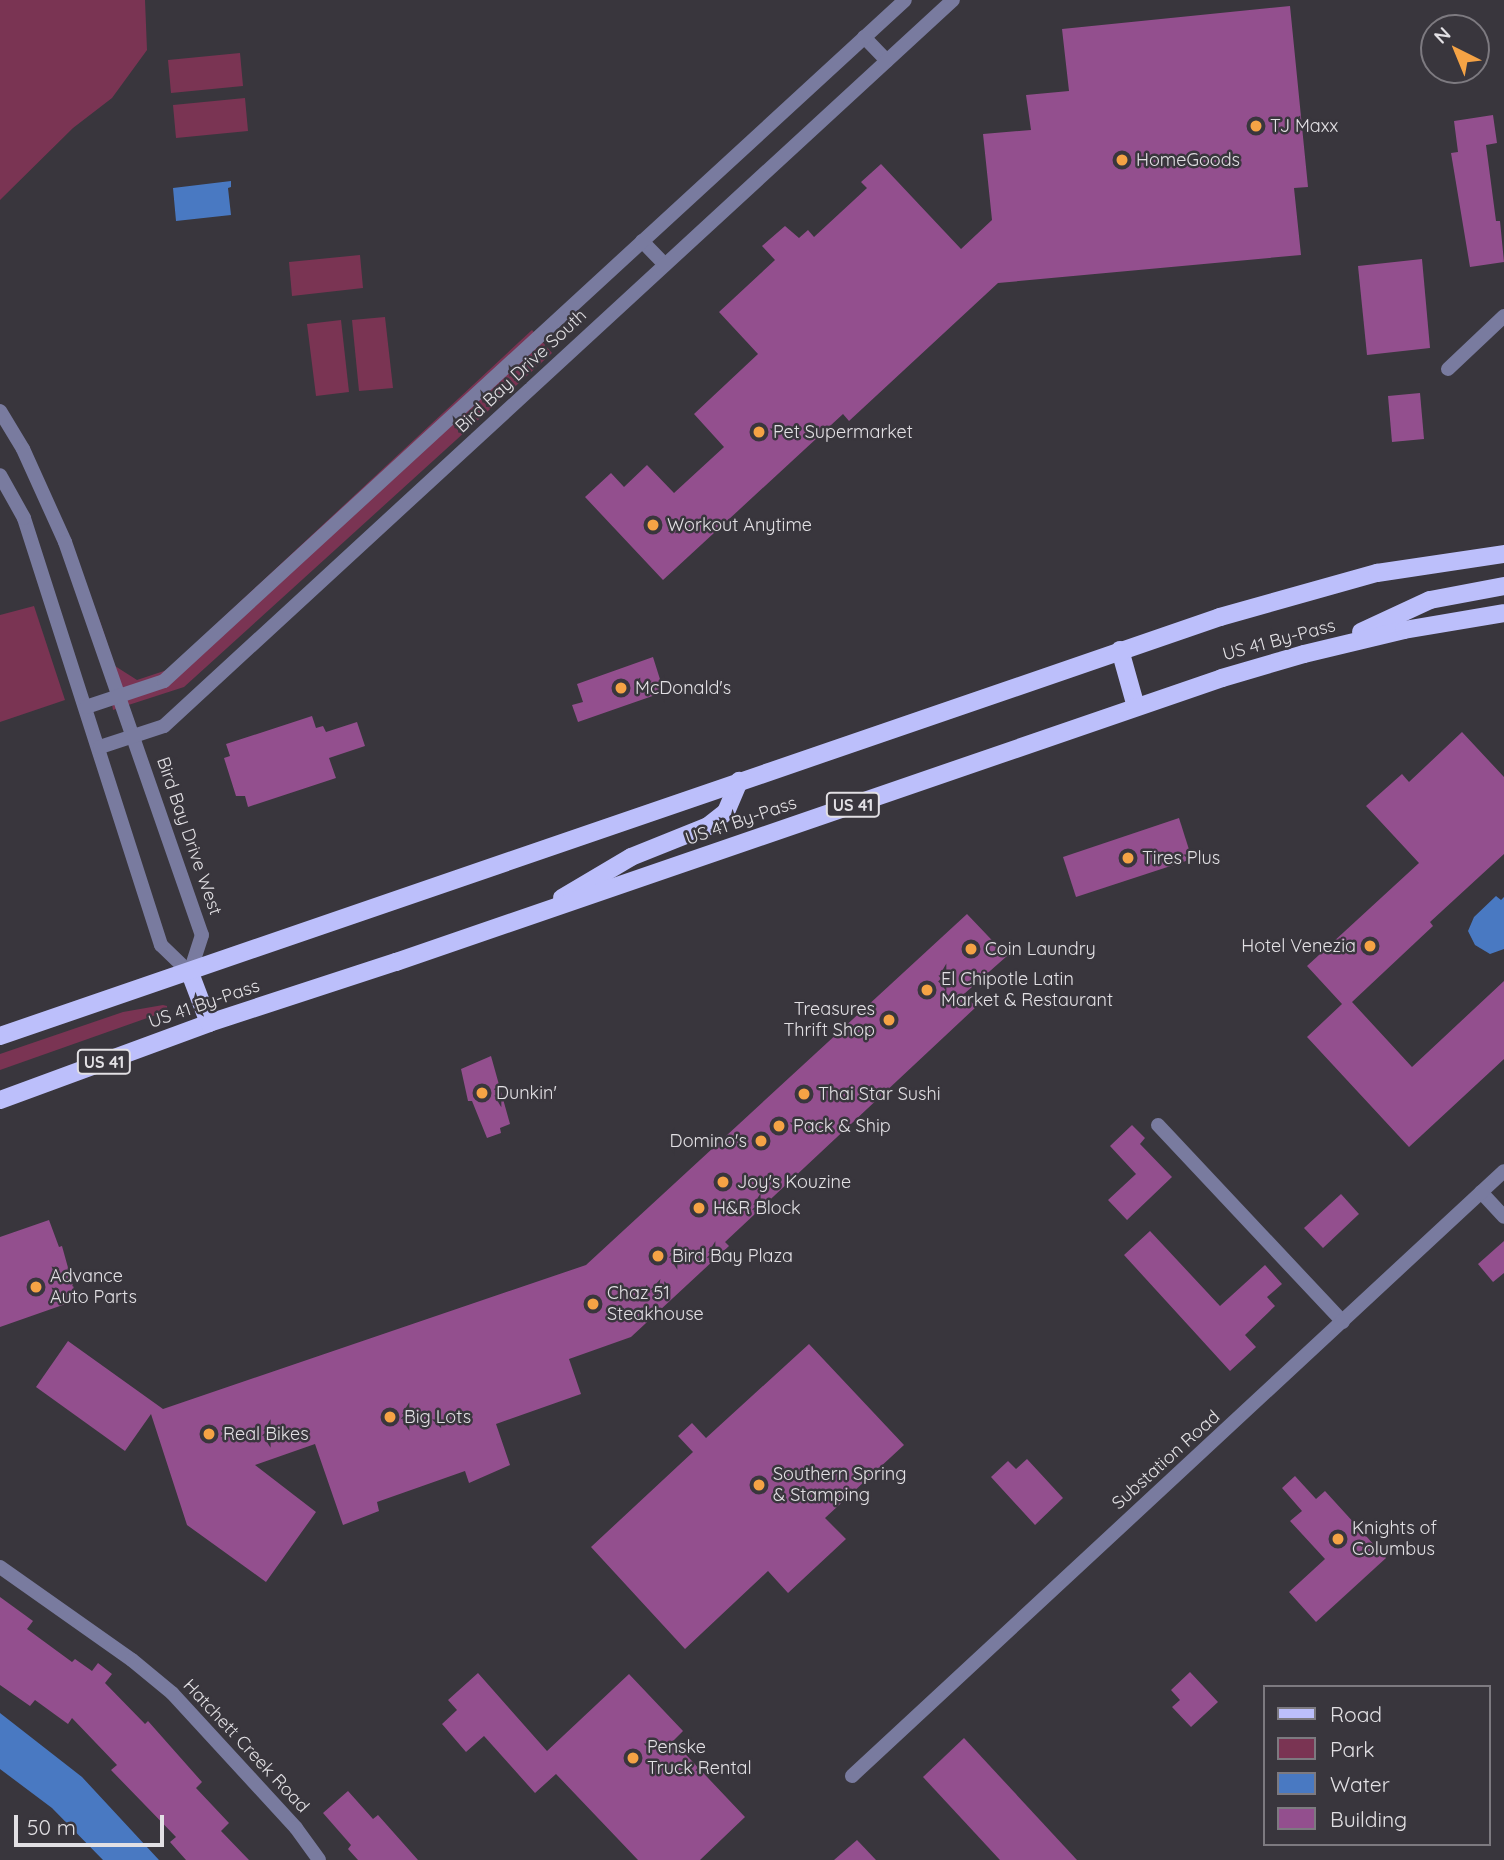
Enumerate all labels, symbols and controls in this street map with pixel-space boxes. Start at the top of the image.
north arrow [1420,14,1490,84]
text: N [1429,22,1455,49]
place label: TJ Maxx [1270,115,1338,137]
marker: TJ Maxx [1248,118,1264,134]
place label: HomeGoods [1136,149,1240,171]
marker: HomeGoods [1114,152,1130,168]
street label: Bird Bay Drive South [451,305,591,437]
place label: Pet Supermarket [773,421,913,443]
marker: Pet Supermarket [751,424,767,440]
place label: Workout Anytime [667,514,812,536]
marker: Workout Anytime [645,517,661,533]
street label: US 41 By-Pass [1220,615,1338,665]
place label: McDonald's [635,677,731,699]
marker: McDonald's [613,680,629,696]
street label: Bird Bay Drive West [152,754,226,918]
street label: US 41 By-Pass [683,792,799,850]
road number: US 41 [825,792,881,818]
place label: Tires Plus [1142,847,1220,869]
marker: Tires Plus [1120,850,1136,866]
place label: Hotel Venezia [1241,935,1356,957]
place label: Coin Laundry [985,938,1096,960]
marker: Hotel Venezia [1362,938,1378,954]
marker: Coin Laundry [963,941,979,957]
place label: El Chipotle Latin Market & Restaurant [941,969,1113,1012]
street label: US 41 By-Pass [146,975,262,1033]
marker: El Chipotle Latin Market & Restaurant [919,982,935,998]
place label: Treasures Thrift Shop [783,999,875,1042]
marker: Treasures Thrift Shop [881,1012,897,1028]
road number: US 41 [76,1050,132,1074]
place label: Dunkin' [496,1082,557,1104]
place label: Thai Star Sushi [818,1083,941,1105]
marker: Dunkin' [474,1085,490,1101]
marker: Thai Star Sushi [796,1086,812,1102]
place label: Pack & Ship [793,1115,891,1137]
marker: Pack & Ship [771,1118,787,1134]
place label: Domino's [670,1130,747,1152]
marker: Domino's [753,1133,769,1149]
place label: Joy's Kouzine [737,1171,851,1193]
marker: Joy's Kouzine [715,1174,731,1190]
place label: H&R Block [713,1197,801,1219]
marker: H&R Block [691,1200,707,1216]
place label: Bird Bay Plaza [672,1245,793,1267]
marker: Bird Bay Plaza [650,1248,666,1264]
place label: Advance Auto Parts [50,1266,137,1308]
marker: Advance Auto Parts [28,1279,44,1295]
place label: Chaz 51 Steakhouse [607,1283,704,1326]
marker: Chaz 51 Steakhouse [585,1296,601,1312]
place label: Big Lots [404,1406,471,1428]
street label: Substation Road [1108,1406,1224,1514]
marker: Big Lots [382,1409,398,1425]
place label: Real Bikes [223,1423,309,1445]
marker: Real Bikes [201,1426,217,1442]
place label: Southern Spring & Stamping [773,1464,906,1506]
marker: Southern Spring & Stamping [751,1477,767,1493]
place label: Knights of Columbus [1352,1518,1437,1560]
marker: Knights of Columbus [1330,1531,1346,1547]
street label: Hatchett Creek Road [179,1675,313,1817]
legend [1262,1685,1490,1846]
text: Road [1330,1701,1382,1727]
text: Park [1330,1736,1374,1762]
place label: Penske Truck Rental [647,1737,752,1780]
marker: Penske Truck Rental [625,1750,641,1766]
text: Water [1330,1771,1390,1797]
scale bar [18,1800,168,1844]
text: Building [1330,1806,1407,1832]
text: 50 m [27,1814,76,1840]

